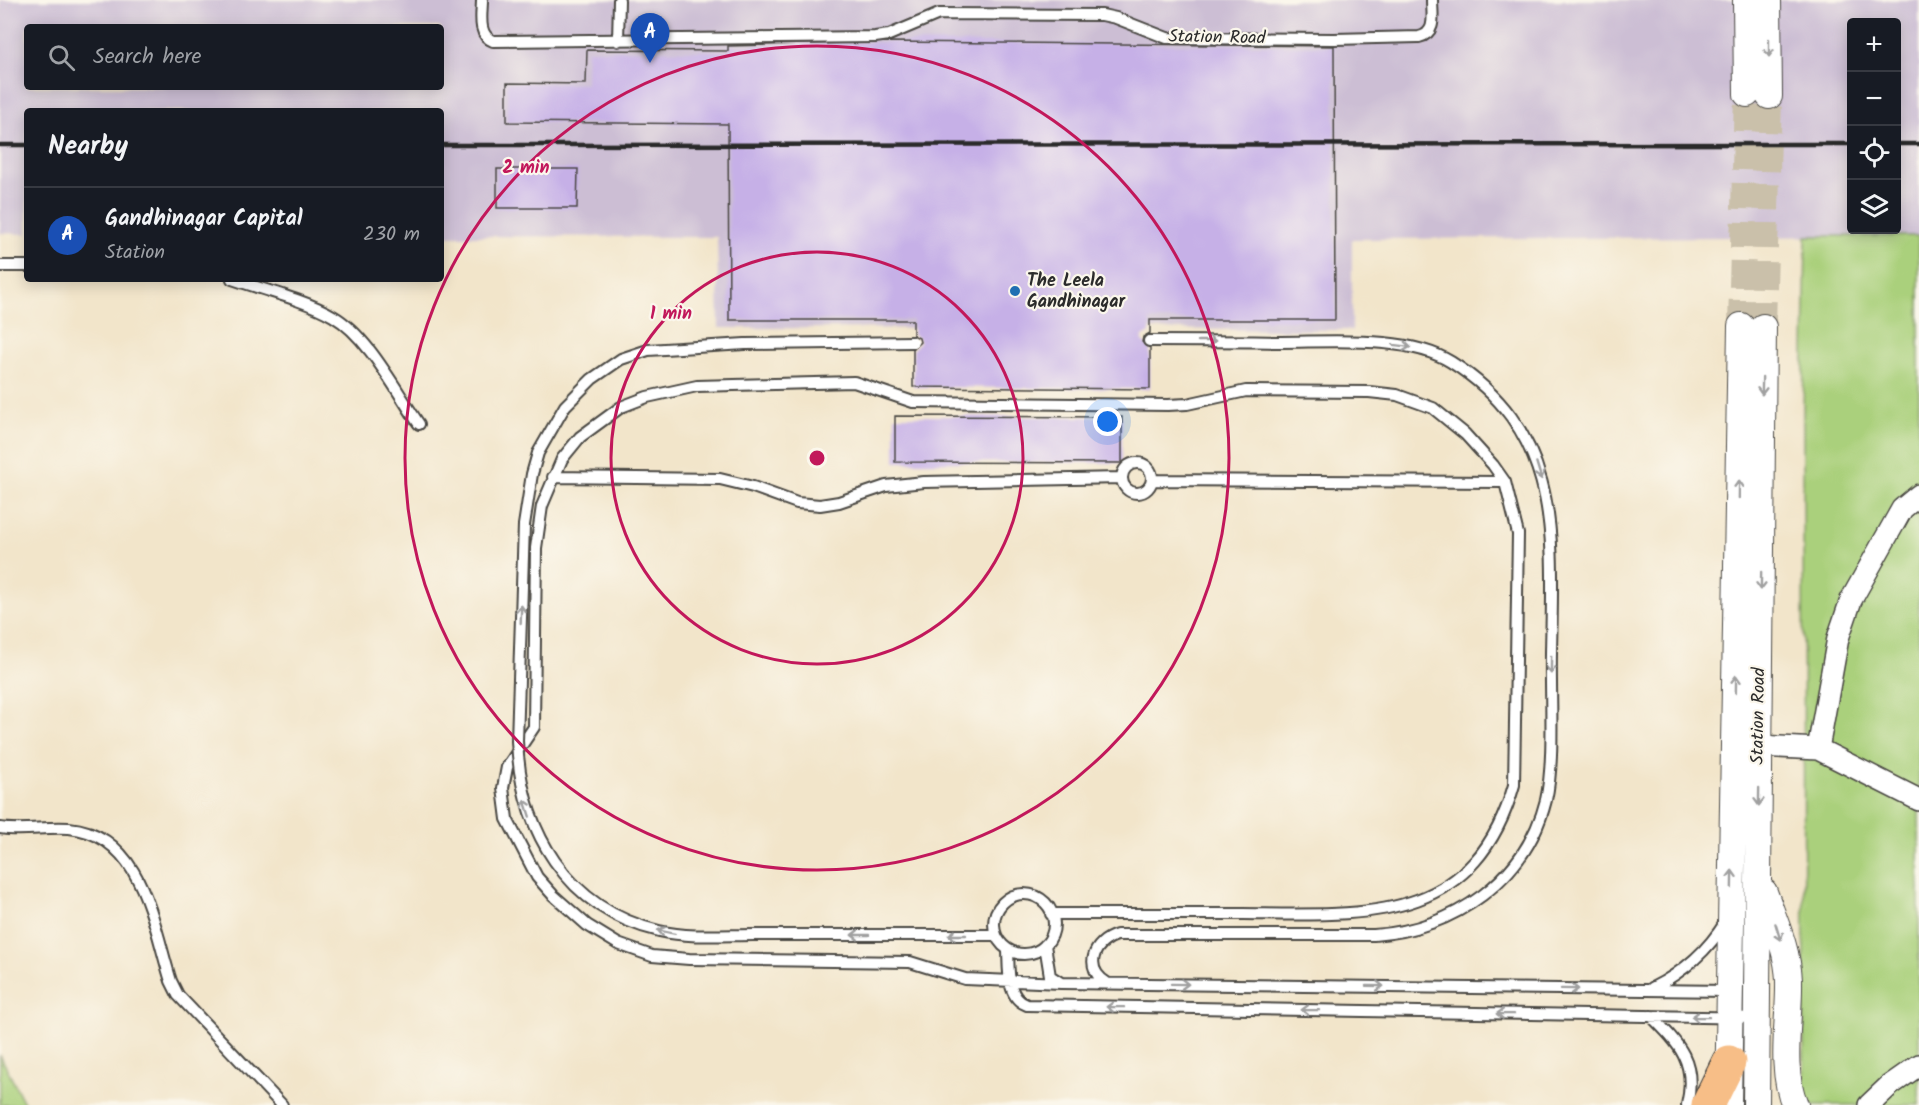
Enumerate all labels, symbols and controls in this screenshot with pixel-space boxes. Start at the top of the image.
pin: A [630,14,670,63]
map controls [1847,18,1901,234]
button: + [1847,18,1901,72]
street label: Station Road [1168,23,1267,53]
search box [24,24,444,90]
one-way arrow [1763,37,1775,57]
text: Search here [93,40,201,75]
icon: search [45,41,78,74]
button: − [1847,72,1901,126]
text: Nearby [48,126,128,168]
button: locate [1847,126,1901,180]
text: 2 min [503,154,549,183]
button: layers [1847,180,1901,234]
text: Gandhinagar Capital [105,202,303,237]
text: A [61,219,74,251]
text: 230 m [363,219,420,251]
text: Station [105,237,165,269]
place label: The Leela Gandhinagar [1027,267,1126,317]
marker: The Leela Gandhinagar [1008,284,1022,298]
text: 1 min [650,300,692,329]
one-way arrow [1197,335,1217,347]
one-way arrow [1392,341,1412,352]
one-way arrow [1757,375,1768,395]
your location [1093,407,1122,436]
centre of rings [807,448,827,468]
one-way arrow [1534,461,1545,480]
one-way arrow [1733,479,1745,499]
one-way arrow [1755,570,1767,590]
one-way arrow [515,605,527,625]
one-way arrow [1545,654,1557,674]
street label: Station Road [1744,666,1774,765]
one-way arrow [1730,674,1741,694]
one-way arrow [1753,786,1765,806]
one-way arrow [521,799,532,818]
one-way arrow [1726,869,1738,889]
one-way arrow [1773,922,1784,941]
one-way arrow [656,926,676,937]
one-way arrow [851,929,871,941]
one-way arrow [948,929,968,941]
one-way arrow [1169,978,1189,990]
one-way arrow [1364,980,1384,992]
one-way arrow [1559,983,1579,995]
one-way arrow [1105,1001,1125,1013]
one-way arrow [1300,1004,1320,1016]
one-way arrow [1495,1008,1515,1020]
one-way arrow [1690,1011,1710,1023]

